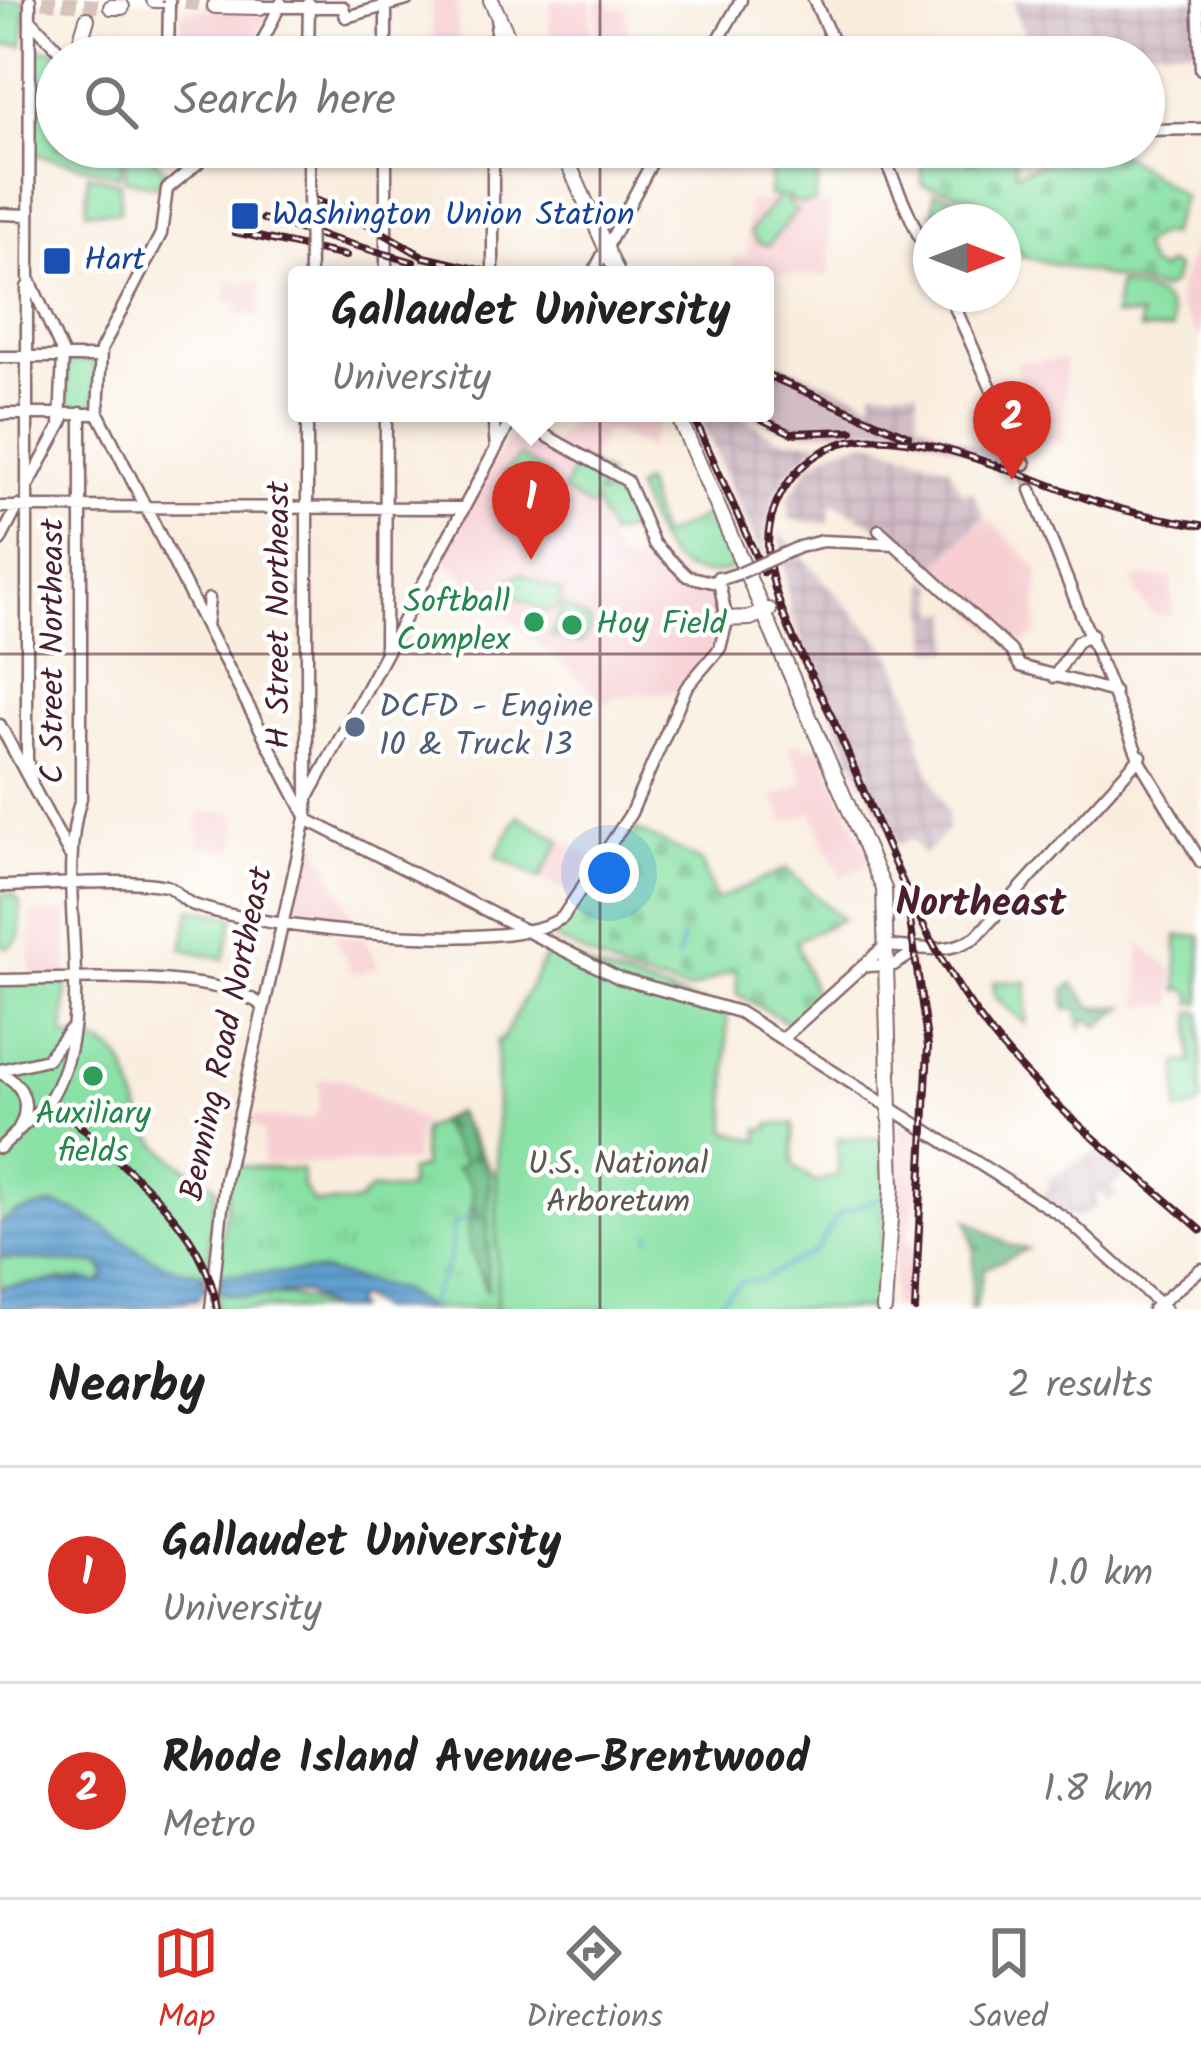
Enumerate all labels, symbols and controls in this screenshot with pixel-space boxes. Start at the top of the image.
search box [36,36,1165,168]
text: Search here [174,66,396,138]
icon: search [78,69,144,135]
place label: Washington Union Station [272,190,635,243]
marker: Washington Union Station [229,200,261,232]
north arrow [913,204,1021,312]
place label: Hart [84,235,147,288]
marker: Hart [41,245,73,277]
popup [288,266,774,422]
text: Gallaudet University [331,277,731,349]
text: University [331,349,491,411]
pin: 2 [973,381,1051,480]
pin: 1 [492,461,570,560]
street label: H Street Northeast [254,480,307,749]
street label: C Street Northeast [28,517,81,784]
place label: Softball Complex [396,577,511,668]
place label: Hoy Field [596,599,728,652]
marker: Softball Complex [521,609,547,635]
marker: Hoy Field [559,612,585,638]
place label: DCFD - Engine 10 & Truck 13 [379,682,593,773]
marker: DCFD - Engine 10 & Truck 13 [342,714,368,740]
your location [579,843,639,903]
street label: Benning Road Northeast [167,861,290,1206]
district label: Northeast [896,874,1067,936]
marker: Auxiliary fields [80,1063,106,1089]
place label: Auxiliary fields [35,1089,151,1180]
park label: U.S. National Arboretum [528,1139,708,1230]
text: Nearby [48,1347,205,1428]
text: 2 results [1008,1356,1153,1418]
text: Gallaudet University [162,1508,561,1580]
text: 1 [81,1544,93,1606]
text: 1.0 km [1047,1544,1153,1606]
text: University [162,1580,322,1642]
text: Rhode Island Avenue–Brentwood [162,1724,810,1796]
text: 2 [76,1760,98,1822]
text: 1.8 km [1043,1760,1153,1822]
text: Metro [162,1796,256,1858]
tab: Map [153,1920,219,2045]
tab: Directions [526,1920,663,2045]
tab: Saved [969,1920,1048,2045]

